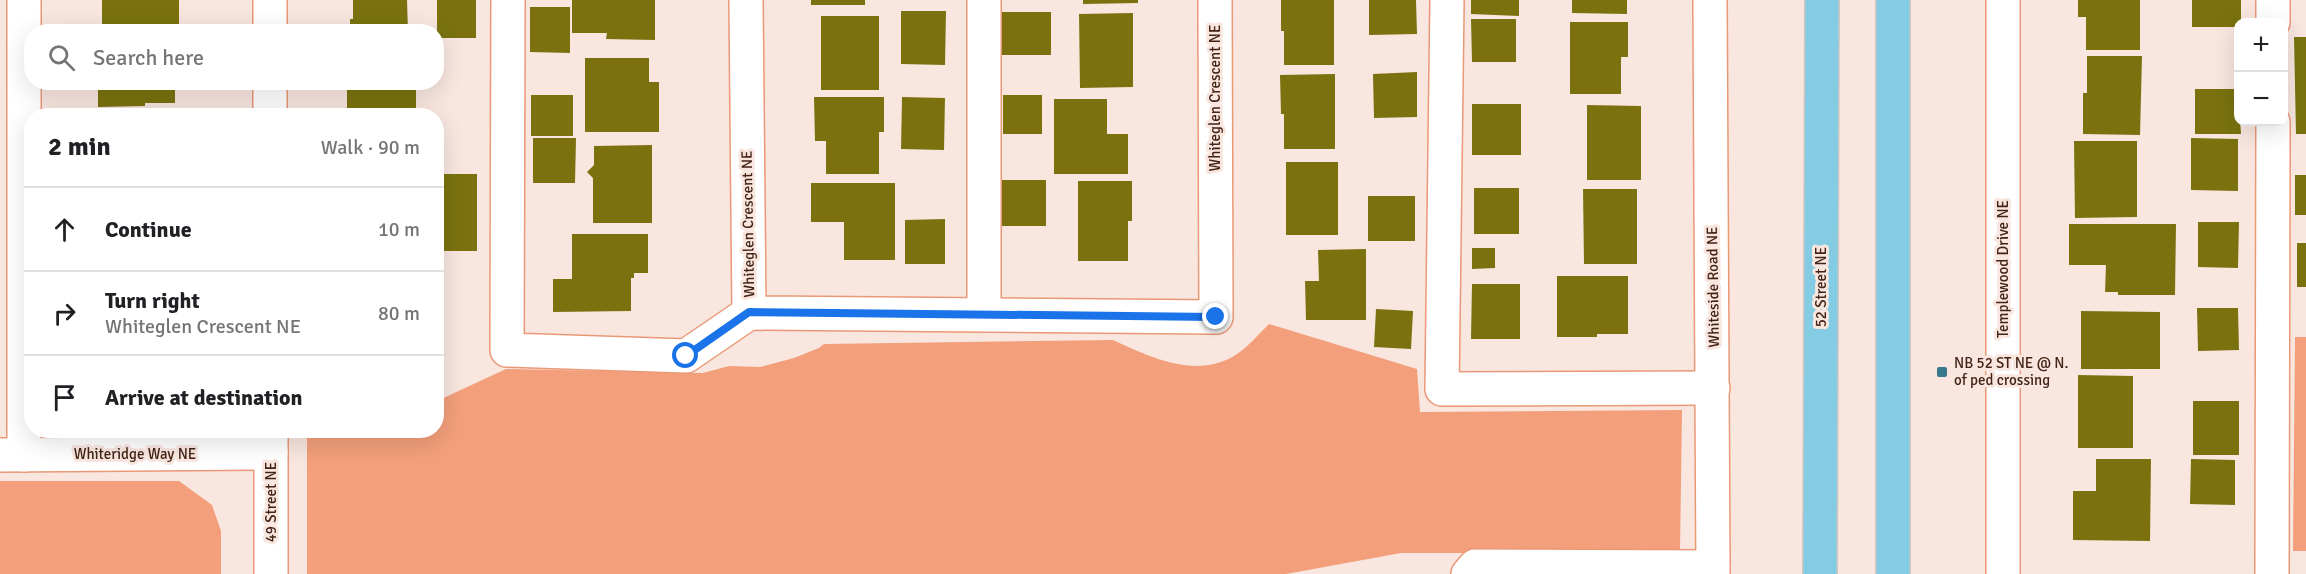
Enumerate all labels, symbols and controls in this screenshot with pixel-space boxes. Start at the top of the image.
map controls [2234,18,2288,126]
button: + [2234,18,2288,72]
search box [24,24,444,90]
street label: Whiteglen Crescent NE [1206,25,1224,171]
icon: search [45,41,78,74]
text: Search here [93,44,204,71]
button: − [2234,72,2288,126]
text: 2 min [48,131,111,163]
text: Walk · 90 m [321,135,420,160]
street label: Whiteglen Crescent NE [738,150,758,298]
street label: Templewood Drive NE [1994,200,2012,338]
icon: ahead [48,213,81,246]
text: Continue [105,216,192,243]
text: 10 m [378,217,420,242]
street label: Whiteside Road NE [1703,226,1723,348]
street label: 52 Street NE [1812,247,1830,327]
text: Turn right [105,287,200,314]
icon: right [48,297,81,330]
text: 80 m [378,301,420,326]
route end [1202,303,1228,329]
text: Whiteglen Crescent NE [105,314,301,339]
route start [672,342,698,368]
place label: NB 52 ST NE @ N. of ped crossing [1954,354,2068,389]
marker: NB 52 ST NE @ N. of ped crossing [1935,365,1949,379]
icon: arrive [48,381,81,414]
text: Arrive at destination [105,384,302,411]
street label: Whiteridge Way NE [74,445,196,463]
street label: 49 Street NE [262,462,280,542]

